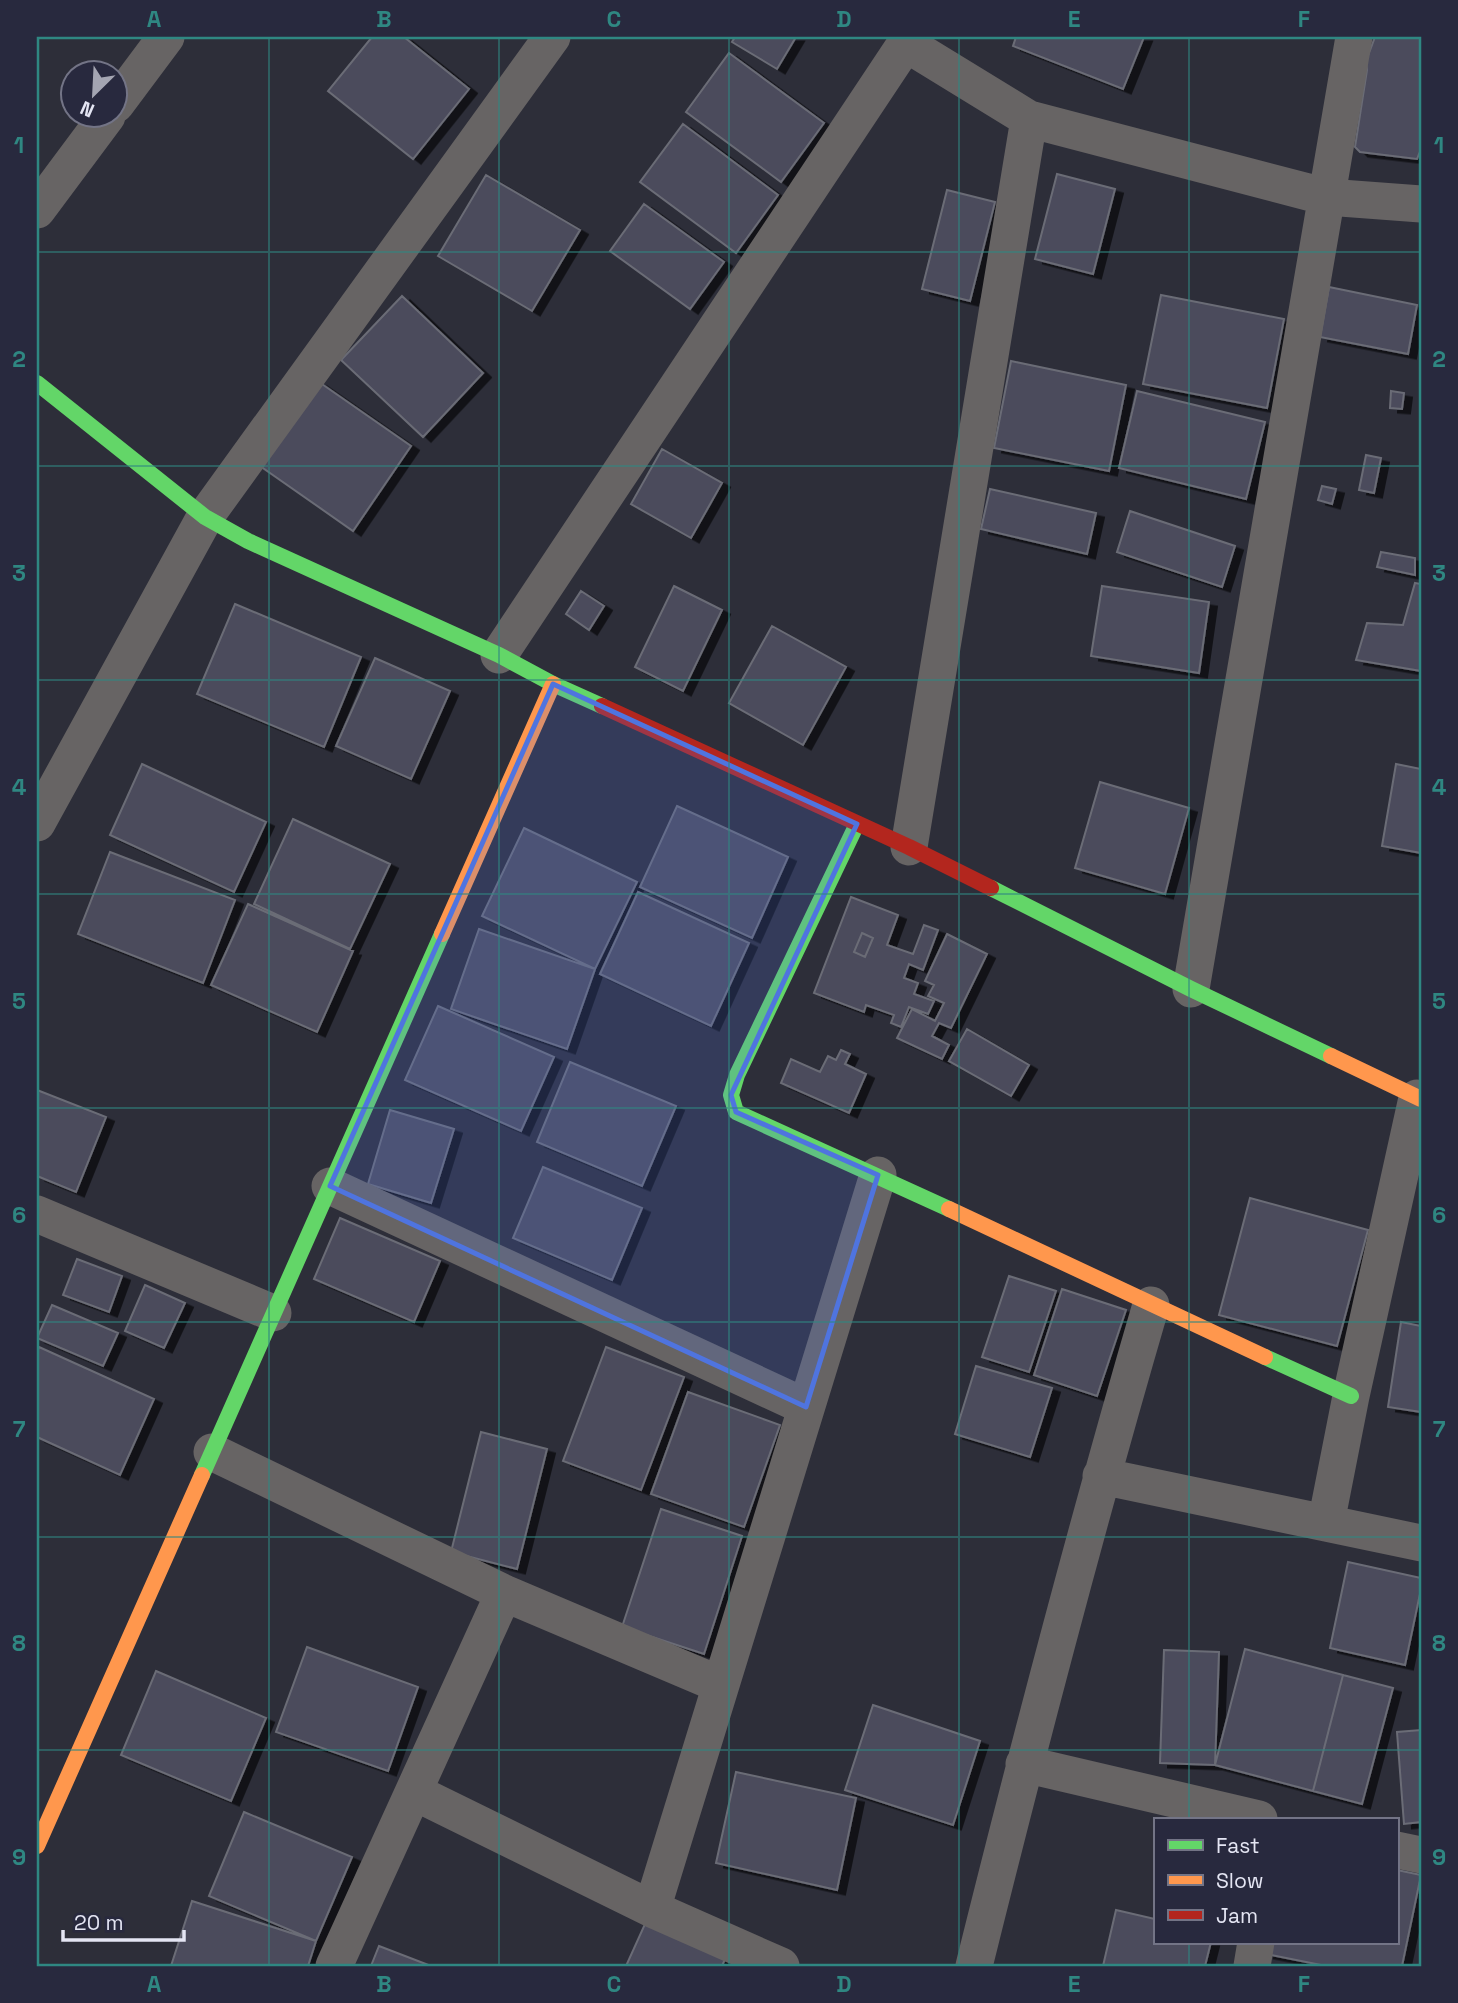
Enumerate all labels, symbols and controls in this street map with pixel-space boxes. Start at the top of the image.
text: A [147,4,162,34]
text: B [376,4,392,34]
text: C [607,4,621,34]
text: D [836,4,852,34]
text: E [1068,4,1080,34]
text: F [1298,4,1310,34]
north arrow [60,60,130,130]
text: N [76,95,98,123]
text: 1 [14,130,24,160]
text: 1 [1434,130,1444,160]
text: 2 [12,344,26,374]
text: 2 [1432,344,1446,374]
text: 3 [12,558,26,588]
text: 3 [1432,558,1446,588]
text: 4 [12,772,27,802]
text: 4 [1432,772,1447,802]
text: 5 [12,986,26,1016]
text: 5 [1432,986,1446,1016]
text: 6 [12,1200,26,1230]
text: 6 [1432,1200,1446,1230]
text: 7 [13,1414,26,1444]
text: 7 [1433,1414,1446,1444]
text: 8 [12,1628,26,1658]
text: 8 [1432,1628,1446,1658]
legend [1154,1818,1398,1944]
text: Fast [1216,1832,1260,1859]
text: 9 [12,1842,26,1872]
text: 9 [1432,1842,1446,1872]
text: Slow [1216,1867,1264,1894]
scale bar [63,1898,184,1942]
text: Jam [1216,1902,1258,1929]
text: 20 m [74,1909,124,1936]
text: A [147,1969,162,1999]
text: B [376,1969,392,1999]
text: C [607,1969,621,1999]
text: D [836,1969,852,1999]
text: E [1068,1969,1080,1999]
text: F [1298,1969,1310,1999]

